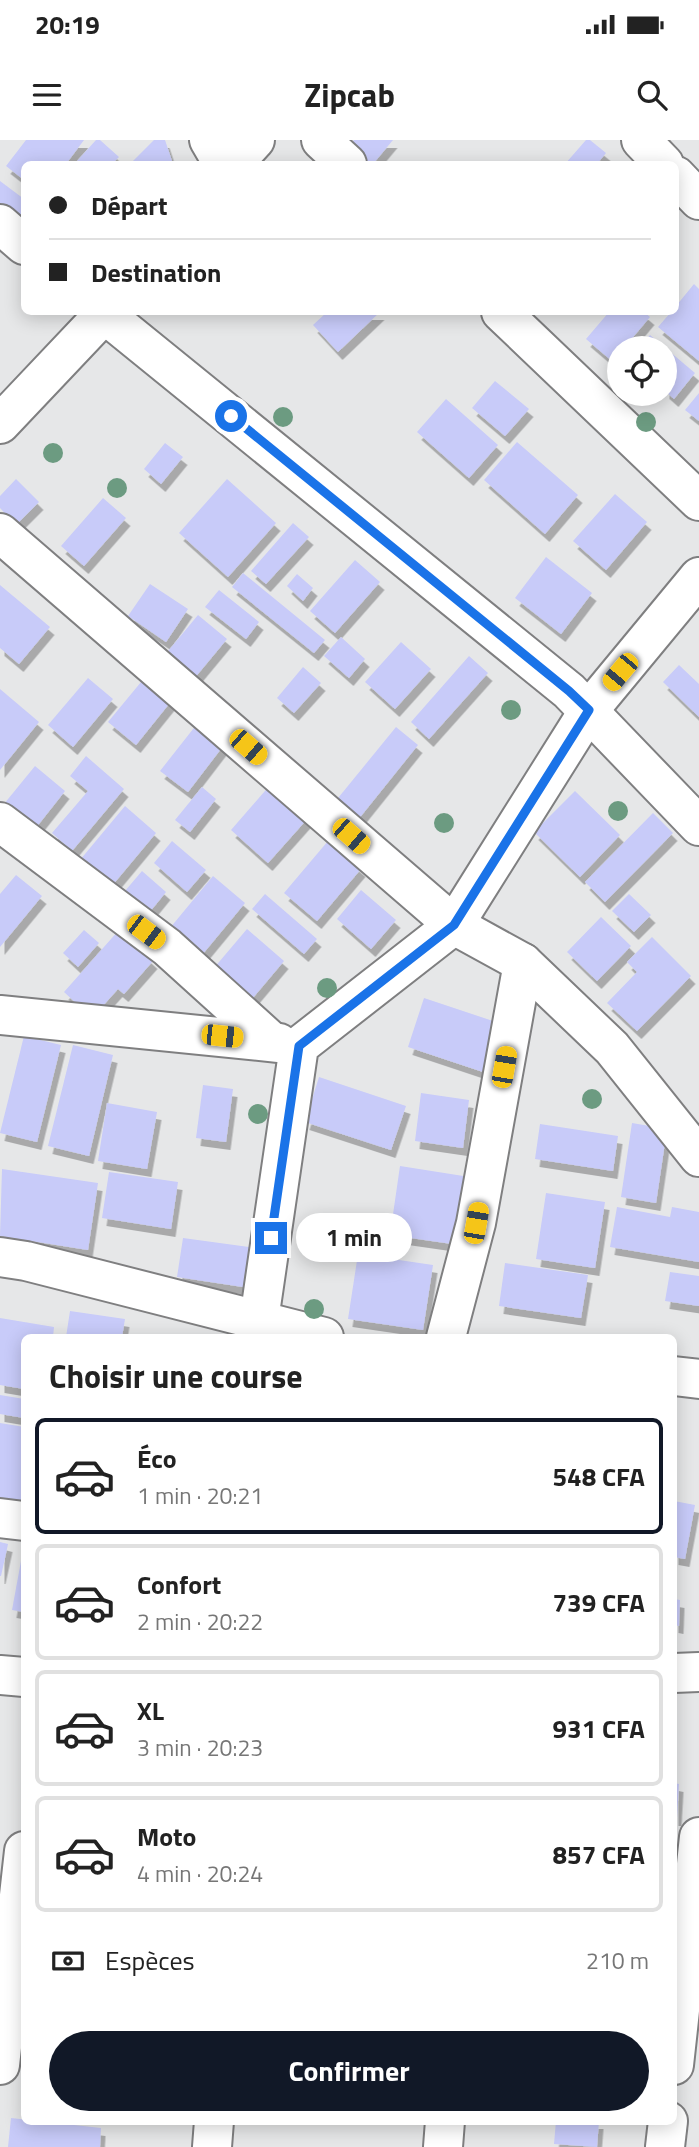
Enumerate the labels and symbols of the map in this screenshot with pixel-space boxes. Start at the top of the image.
route start [215,400,247,432]
car [599,649,642,695]
car [226,725,271,769]
car [329,814,374,858]
car [123,911,170,953]
car [201,1023,244,1049]
car [491,1044,518,1090]
car [463,1200,490,1246]
callout: 1 min [296,1214,411,1262]
route end [255,1222,287,1254]

